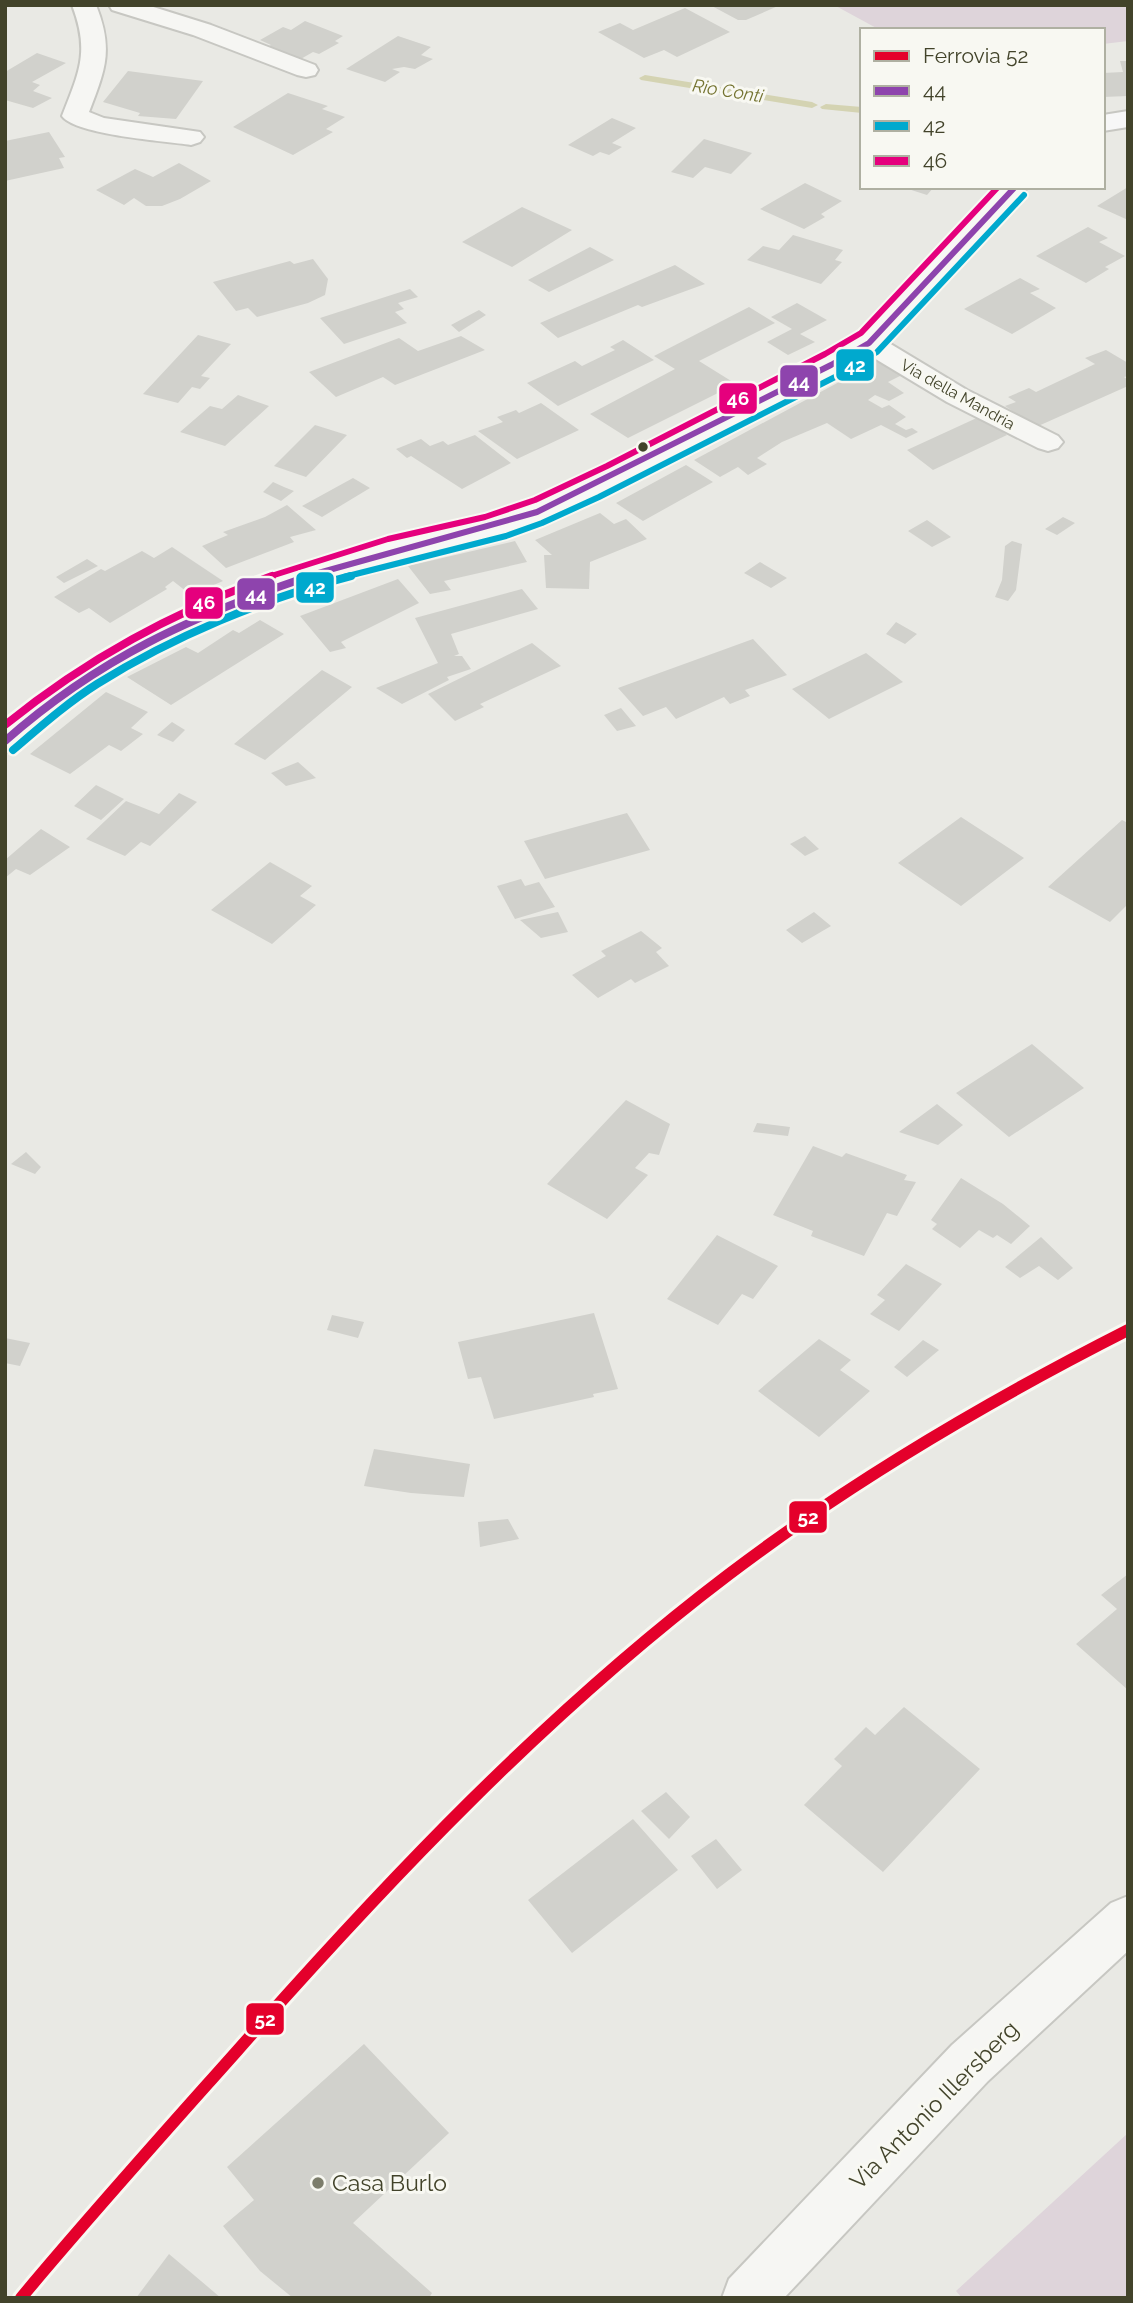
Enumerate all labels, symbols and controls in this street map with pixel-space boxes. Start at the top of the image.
legend [860,28,1105,189]
text: Ferrovia 52 [923,43,1028,68]
water label: Rio Conti [691,75,766,107]
text: 44 [923,78,946,103]
text: 42 [923,113,945,138]
text: 46 [923,148,947,173]
line badge: 42 [835,348,875,382]
text: 42 [844,354,866,376]
street label: Via della Mandria [897,355,1018,434]
line badge: 44 [779,364,819,398]
text: 44 [788,370,810,392]
line badge: 46 [718,382,758,415]
text: 46 [727,387,749,409]
unlabelled marker [636,440,650,454]
line badge: 42 [295,571,335,604]
text: 42 [304,576,326,598]
line badge: 44 [236,577,276,611]
text: 44 [245,583,267,605]
line badge: 46 [184,586,224,620]
text: 46 [193,591,215,613]
line badge: 52 [788,1500,828,1534]
text: 52 [797,1506,819,1528]
line badge: 52 [245,2002,285,2036]
text: 52 [254,2008,276,2030]
street label: Via Antonio Illersberg [844,2015,1023,2194]
place label: Casa Burlo [332,2169,447,2196]
marker: Casa Burlo [310,2175,326,2191]

